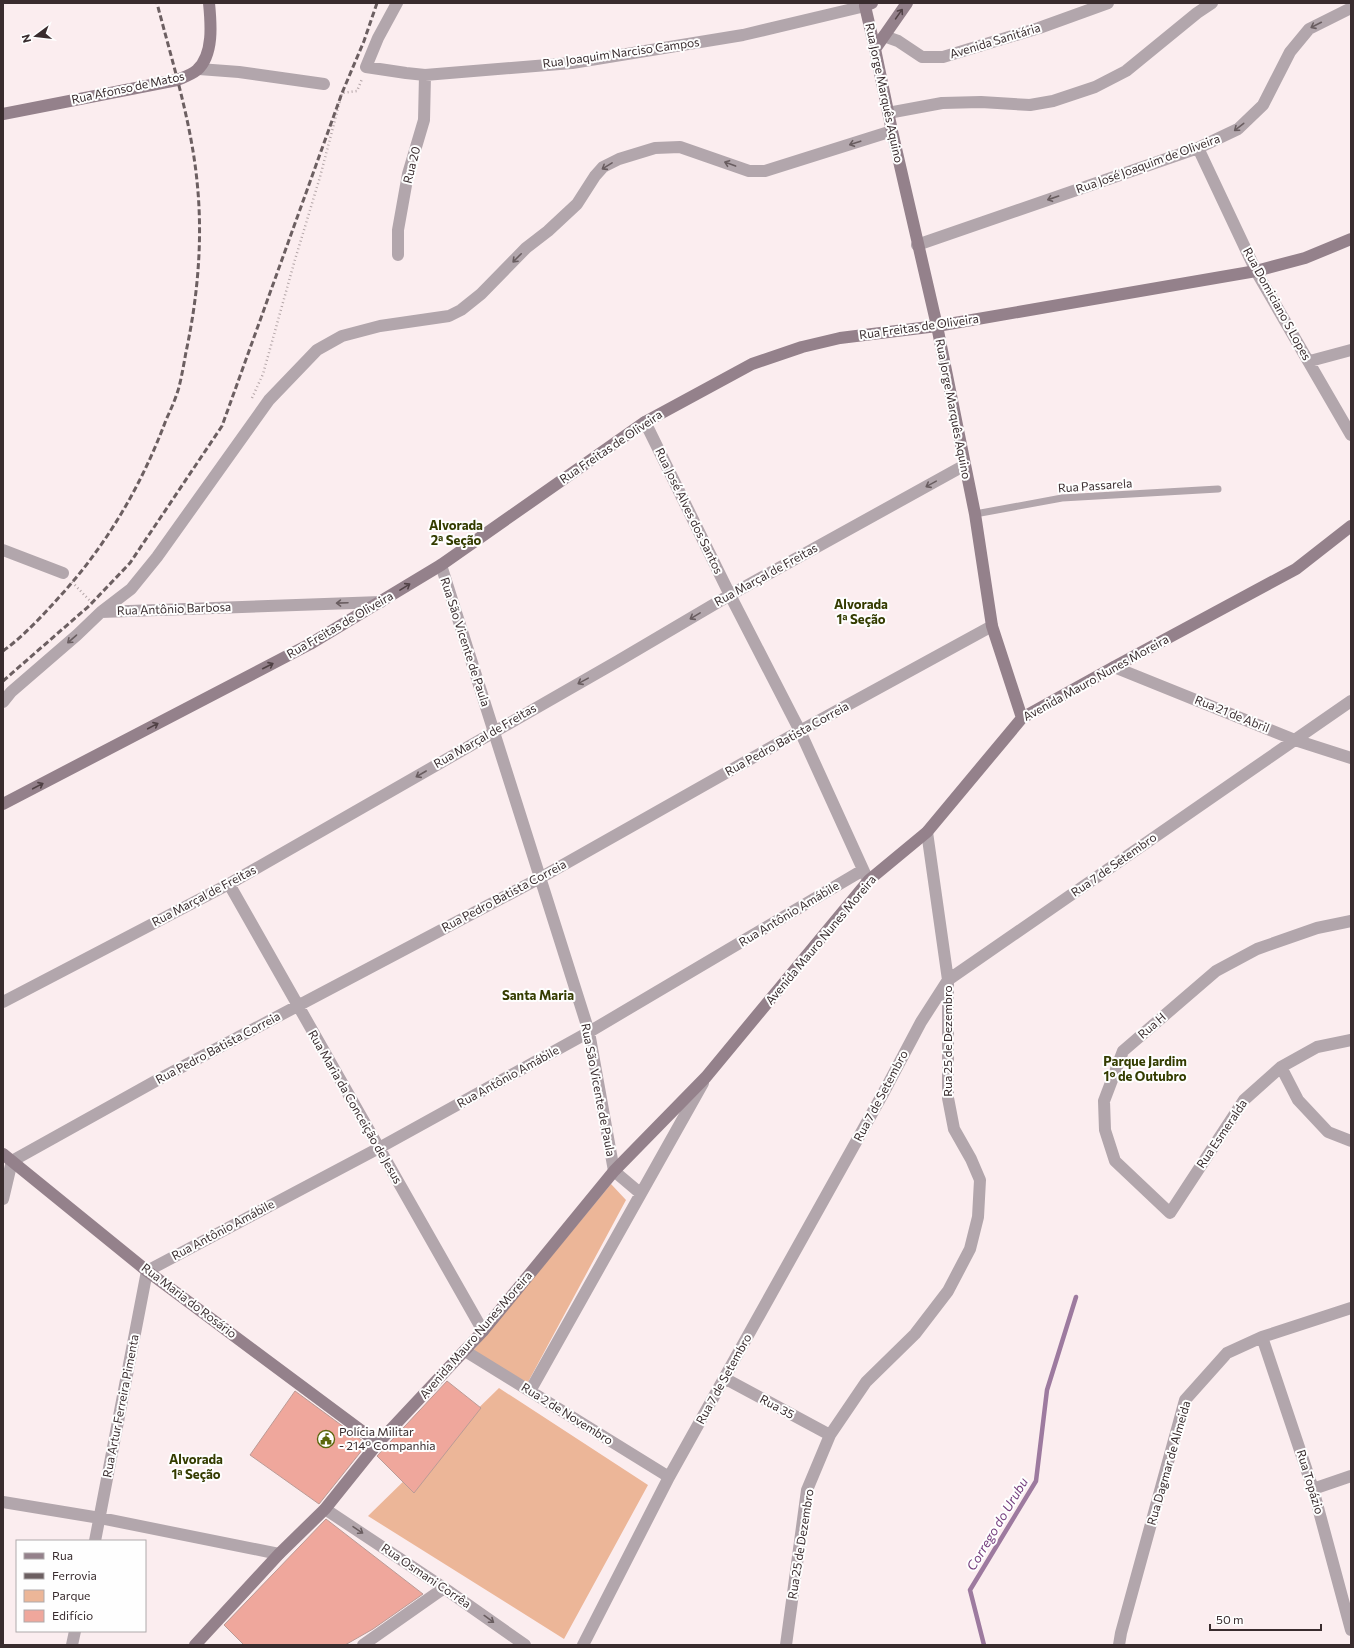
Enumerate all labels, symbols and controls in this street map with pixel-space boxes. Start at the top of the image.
one-way arrow [895,9,903,20]
north arrow [16,16,56,56]
street label: Avenida Sanitária [948,20,1042,60]
street label: Rua Jorge Marquês Aquino [862,22,907,164]
one-way arrow [1310,22,1322,29]
text: N [19,33,33,44]
street label: Rua Joaquim Narciso Campos [542,34,700,71]
street label: Rua Afonso de Matos [70,68,186,106]
one-way arrow [1234,123,1245,131]
street label: Rua José Joaquim de Oliveira [1074,130,1222,197]
one-way arrow [849,139,861,147]
street label: Rua 20 [400,145,422,185]
one-way arrow [725,160,737,168]
one-way arrow [602,162,613,170]
one-way arrow [1047,195,1059,203]
street label: Rua Domiciano S Lopes [1241,245,1315,362]
one-way arrow [512,253,522,263]
street label: Rua Freitas de Oliveira [858,311,980,341]
street label: Rua Jorge Marquês Aquino [933,337,974,480]
street label: Rua Freitas de Oliveira [556,407,664,486]
street label: Rua José Alves dos Santos [652,445,727,576]
street label: Rua Passarela [1057,475,1133,495]
one-way arrow [925,481,937,489]
district label: Alvorada 2ª Seção [429,517,483,548]
street label: Rua Marçal de Freitas [711,540,820,608]
street label: Rua São Vicente de Paula [438,575,494,708]
one-way arrow [399,582,411,590]
street label: Rua Freitas de Oliveira [284,588,395,660]
district label: Alvorada 1ª Seção [834,596,888,627]
street label: Rua Antônio Barbosa [116,599,231,617]
one-way arrow [336,599,349,607]
one-way arrow [689,612,701,620]
street label: Avenida Mauro Nunes Moreira [1020,631,1171,723]
one-way arrow [67,634,78,643]
one-way arrow [262,661,274,669]
one-way arrow [577,678,589,686]
street label: Rua 21 de Abril [1193,692,1272,734]
street label: Rua Pedro Batista Correia [722,698,851,778]
street label: Rua Marçal de Freitas [431,700,538,770]
one-way arrow [147,722,159,729]
one-way arrow [415,770,427,778]
one-way arrow [31,782,43,789]
street label: Rua 7 de Setembro [1068,829,1159,899]
street label: Rua Pedro Batista Correia [439,856,568,934]
street label: Rua Marçal de Freitas [149,862,258,929]
street label: Avenida Mauro Nunes Moreira [762,872,878,1007]
street label: Rua Antônio Amábile [736,878,841,949]
street label: Rua 25 de Dezembro [940,985,954,1097]
district label: Santa Maria [502,987,574,1003]
street label: Rua Pedro Batista Correia [153,1008,282,1086]
street label: Rua H [1135,1009,1168,1041]
street label: Rua São Vicente de Paula [579,1022,619,1158]
street label: Rua Maria da Conceição de Jesus [305,1027,406,1186]
street label: Rua Antônio Amábile [454,1042,561,1110]
street label: Rua 7 de Setembro [850,1048,910,1144]
district label: Parque Jardim 1º de Outubro [1103,1053,1187,1084]
street label: Rua Esmeralda [1193,1096,1249,1170]
street label: Rua Antônio Amábile [169,1196,276,1262]
street label: Rua Maria do Rosário [139,1260,240,1340]
street label: Avenida Mauro Nunes Moreira [416,1268,534,1401]
street label: Rua 7 de Setembro [692,1331,754,1426]
street label: Rua Artur Ferreira Pimenta [99,1333,141,1479]
street label: Rua 2 de Novembro [519,1379,616,1447]
street label: Rua 35 [758,1391,797,1421]
street label: Rua Dagmar de Almeida [1144,1399,1193,1527]
place label: Polícia Militar - 214° Companhia [339,1424,436,1452]
public building icon: Polícia Militar - 214° Companhia [316,1429,336,1449]
street label: Rua Topázio [1295,1448,1327,1516]
district label: Alvorada 1ª Seção [169,1451,223,1482]
water label: Corrego do Urubu [963,1475,1031,1573]
street label: Rua 25 de Dezembro [784,1488,816,1600]
one-way arrow [352,1526,363,1534]
legend [16,1540,146,1632]
street label: Rua Osmani Corrêa [379,1540,474,1610]
text: Rua [52,1548,73,1562]
text: Ferrovia [52,1568,97,1582]
text: Parque [52,1588,90,1602]
scale bar [1210,1606,1321,1632]
text: Edifício [52,1608,93,1622]
text: 50 m [1216,1612,1244,1626]
one-way arrow [483,1615,494,1623]

